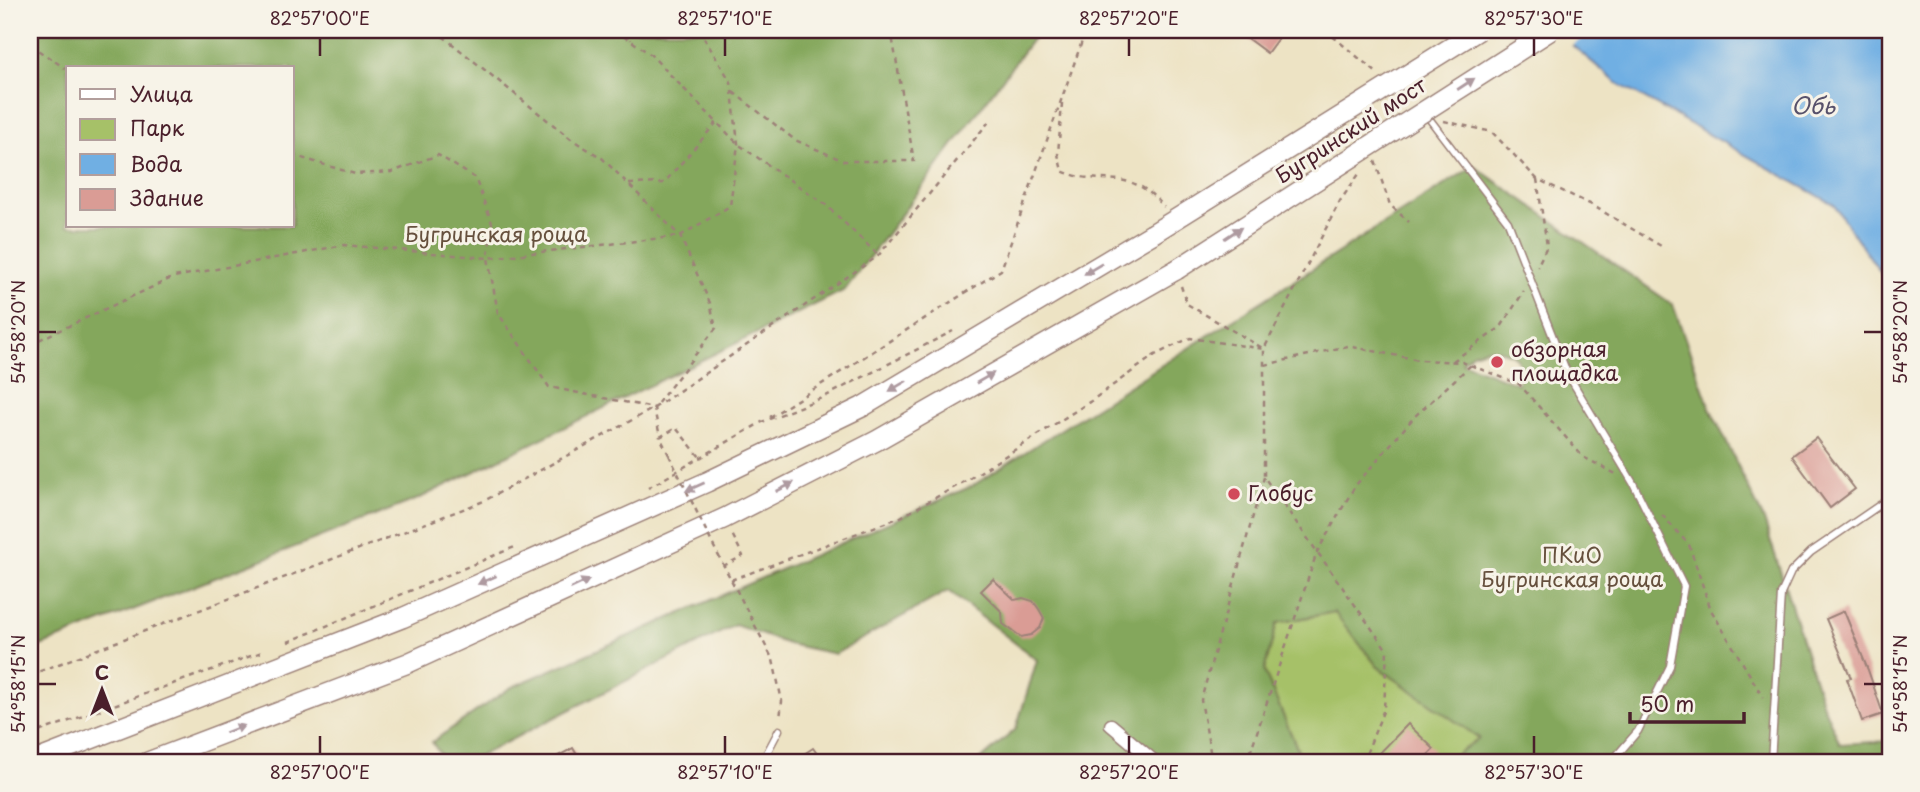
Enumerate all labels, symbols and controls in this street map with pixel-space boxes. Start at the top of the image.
text: 82°57'00"E [270,4,370,31]
text: 82°57'10"E [677,4,773,31]
text: 82°57'20"E [1079,4,1179,31]
text: 82°57'30"E [1484,4,1584,31]
legend [66,66,294,228]
street label: Бугринский мост [1268,68,1433,190]
text: Улица [130,77,193,109]
one-way arrow [1456,78,1476,91]
water label: Обь [1791,87,1837,122]
text: Парк [130,111,185,143]
text: Вода [130,147,182,179]
text: Здание [130,181,204,213]
park label: Бугринская роща [405,217,587,249]
one-way arrow [1223,227,1243,240]
one-way arrow [1084,263,1103,275]
text: 54°58'20"N [4,280,31,384]
text: 54°58'20"N [1886,280,1913,384]
place label: обзорная площадка [1511,332,1618,388]
marker: обзорная площадка [1489,354,1505,370]
one-way arrow [976,372,995,384]
one-way arrow [889,380,908,392]
place label: Глобус [1248,476,1314,508]
one-way arrow [776,481,795,493]
one-way arrow [684,482,705,493]
marker: Глобус [1226,486,1242,502]
park label: ПКиО Бугринская роща [1481,538,1663,594]
one-way arrow [477,574,497,586]
one-way arrow [570,578,590,590]
text: 54°58'15"N [4,634,31,734]
text: 54°58'15"N [1886,634,1913,734]
north arrow [66,656,136,726]
text: С [95,658,109,686]
scale bar [1630,680,1743,724]
text: 50 m [1640,687,1694,719]
one-way arrow [224,723,245,734]
text: 82°57'00"E [270,758,370,785]
text: 82°57'10"E [677,758,773,785]
text: 82°57'20"E [1079,758,1179,785]
text: 82°57'30"E [1484,758,1584,785]

